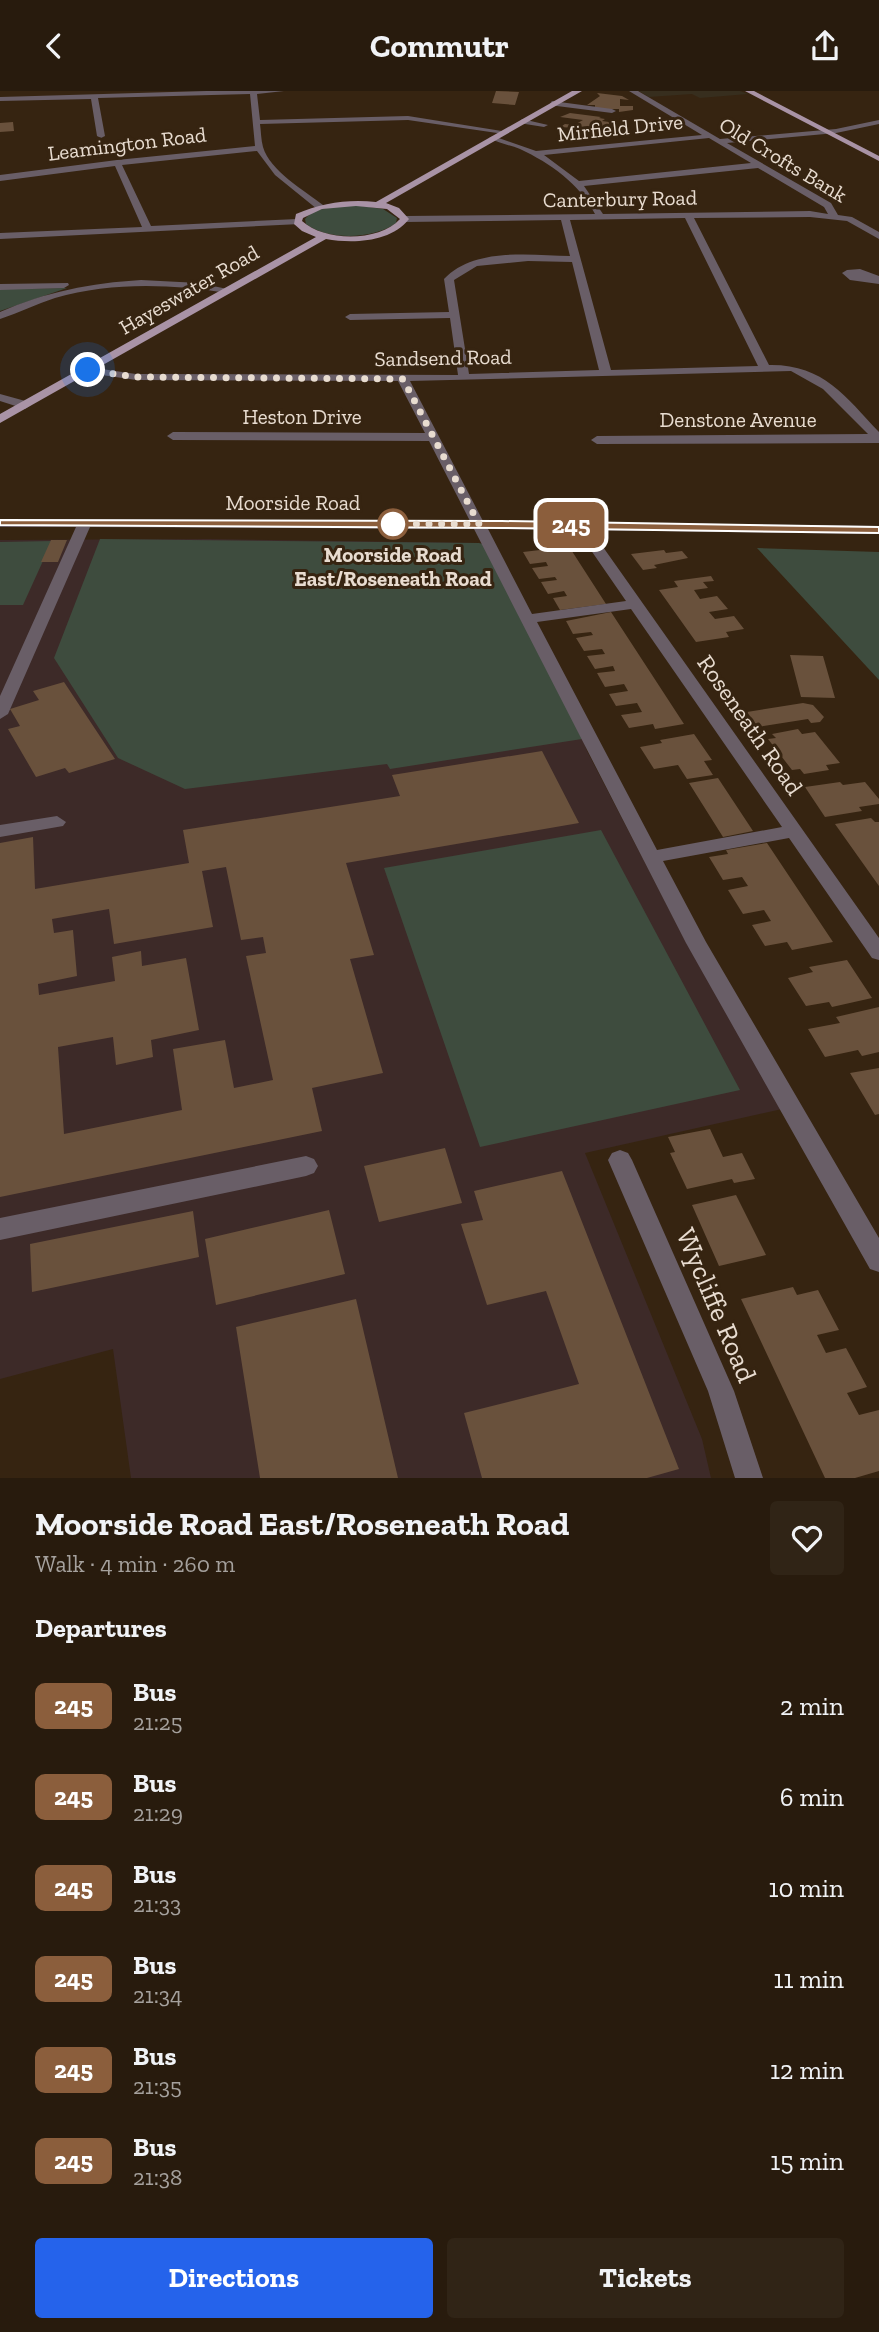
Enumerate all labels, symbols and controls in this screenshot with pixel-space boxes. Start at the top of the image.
icon: back [35,27,73,65]
text: Commutr [370,27,509,65]
icon: share [806,27,844,65]
street label: Mirfield Drive [556,108,684,147]
street label: Old Crofts Bank [715,112,852,207]
street label: Leamington Road [46,121,208,166]
street label: Canterbury Road [543,185,698,212]
street label: Hayeswater Road [114,239,263,340]
street label: Sandsend Road [374,344,512,371]
your location [70,352,105,387]
street label: Heston Drive [242,404,362,429]
street label: Denstone Avenue [659,407,817,432]
street label: Moorside Road [226,490,361,515]
line badge: 245 [531,502,611,548]
marker: Moorside Road East/Roseneath Road [378,509,408,539]
text: 245 [551,510,591,539]
place label: Moorside Road East/Roseneath Road [294,542,492,591]
street label: Roseneath Road [691,649,809,800]
street label: Wycliffe Road [669,1223,764,1387]
button: heart [770,1501,844,1575]
text: Moorside Road East/Roseneath Road [35,1504,569,1543]
text: Walk · 4 min · 260 m [35,1550,235,1578]
text: Departures [35,1612,167,1644]
text: Bus [133,1676,176,1708]
text: 2 min [780,1690,844,1722]
text: 245 [54,1691,93,1720]
text: 21:25 [133,1708,182,1736]
text: Bus [133,1767,176,1799]
text: 6 min [780,1781,844,1813]
text: 245 [54,1782,93,1811]
text: 21:29 [133,1799,183,1827]
text: Bus [133,1858,176,1890]
text: 10 min [768,1872,844,1904]
text: 245 [54,1873,93,1902]
text: 21:33 [133,1890,181,1918]
text: Bus [133,1949,176,1981]
text: 11 min [773,1963,844,1995]
text: 245 [54,1964,93,1993]
text: 21:34 [133,1981,183,2009]
text: Bus [133,2040,176,2072]
text: 12 min [770,2054,844,2086]
text: 245 [54,2055,93,2084]
text: 21:35 [133,2072,182,2100]
text: Bus [133,2131,176,2163]
text: 15 min [770,2145,844,2177]
text: 245 [54,2146,93,2175]
text: 21:38 [133,2163,182,2191]
button: Directions [35,2238,433,2318]
button: Tickets [447,2238,844,2318]

